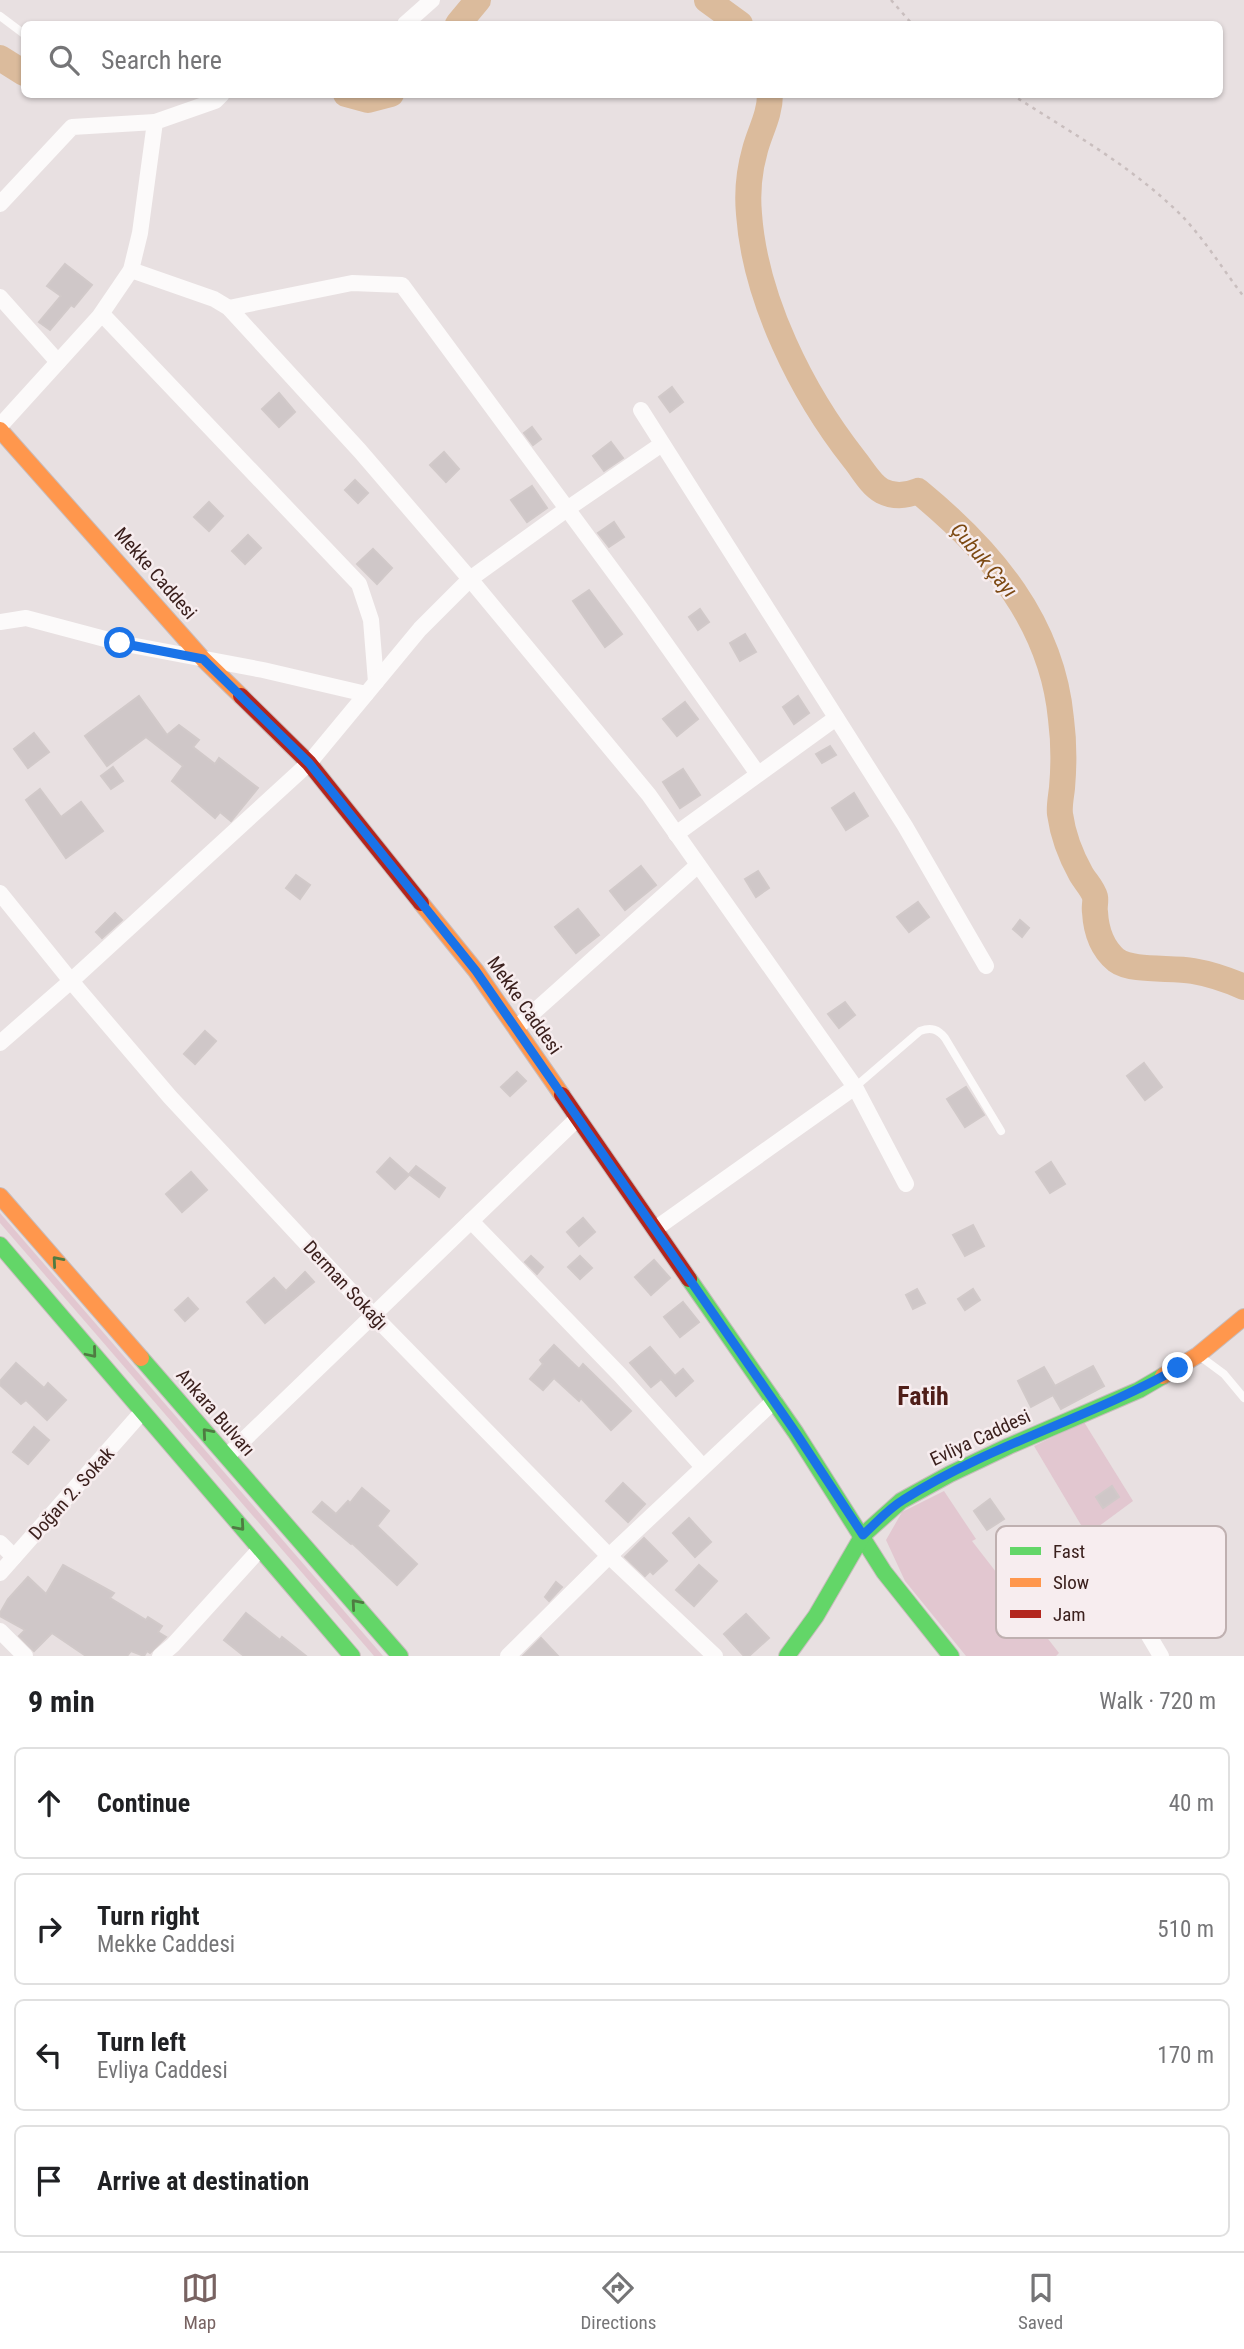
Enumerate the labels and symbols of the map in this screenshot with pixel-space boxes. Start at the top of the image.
water label: Çubuk Çayı [946,518,1022,602]
street label: Mekke Caddesi [110,523,202,624]
route start [104,627,135,658]
street label: Mekke Caddesi [482,952,567,1059]
street label: Derman Sokağı [299,1236,393,1335]
one-way arrow [53,1256,65,1269]
one-way arrow [84,1345,96,1358]
route end [1162,1352,1193,1383]
street label: Ankara Bulvarı [172,1364,260,1461]
district label: Fatih [897,1381,949,1411]
street label: Evliya Caddesi [926,1404,1034,1471]
one-way arrow [203,1428,215,1441]
street label: Doğan 2. Sokak [24,1442,119,1544]
one-way arrow [232,1518,244,1531]
legend [996,1526,1226,1638]
text: Fast [1053,1540,1085,1563]
text: Slow [1053,1571,1089,1594]
one-way arrow [352,1600,364,1613]
text: Jam [1053,1603,1086,1626]

